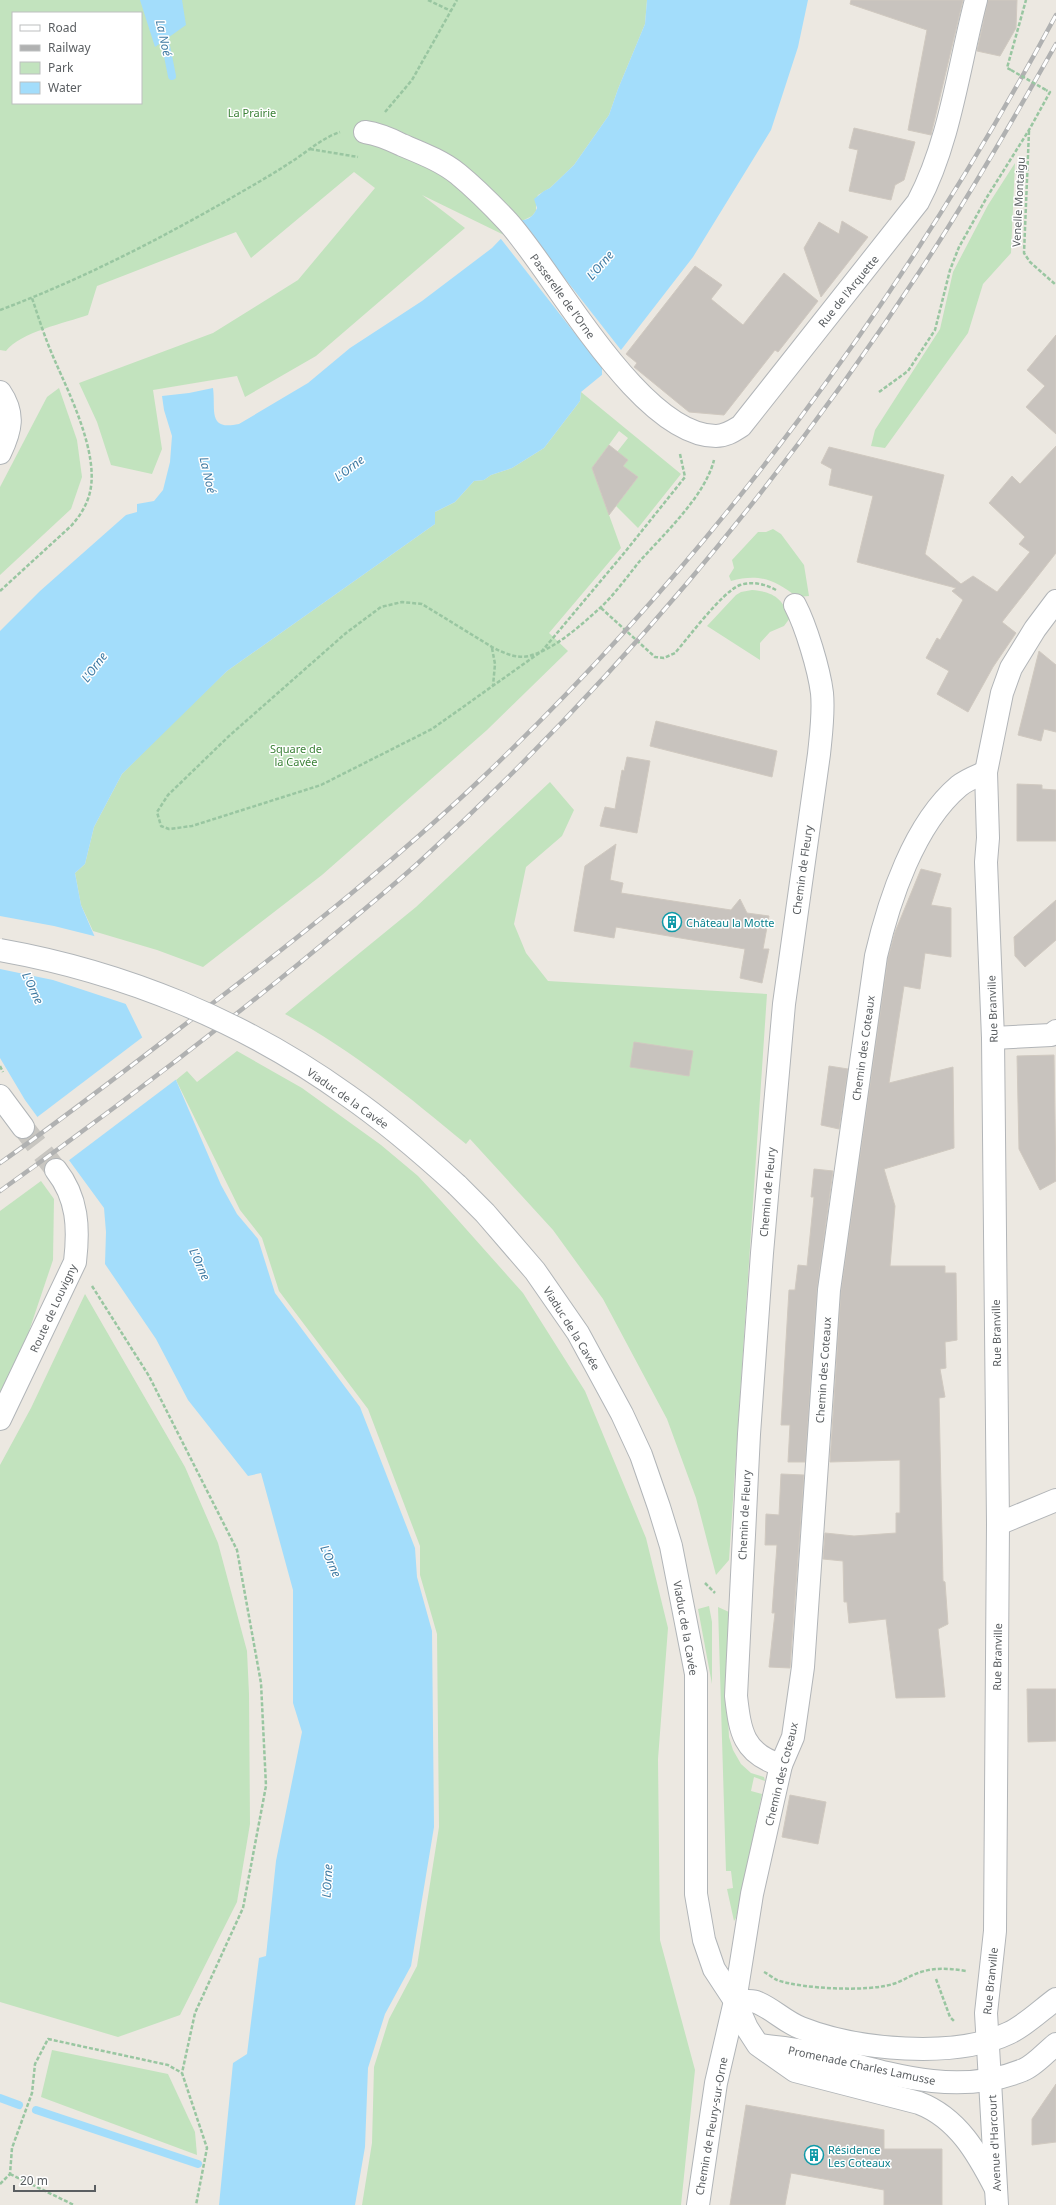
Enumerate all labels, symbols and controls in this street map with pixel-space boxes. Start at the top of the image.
legend [12,12,142,104]
water label: La Noé [152,18,176,58]
text: Road [48,19,77,36]
text: Railway [48,39,92,56]
text: Park [48,59,74,76]
text: Water [48,79,82,96]
park label: La Prairie [228,105,276,120]
street label: Venelle Montaigu [1008,157,1028,247]
water label: L'Orne [583,247,618,283]
street label: Passerelle de l’Orne [527,251,599,341]
street label: Rue de l'Arquette [814,252,882,330]
water label: L'Orne [330,451,368,485]
water label: La Noé [196,455,220,495]
water label: L'Orne [77,648,111,686]
park label: Square de la Cavée [270,741,322,769]
street label: Chemin de Fleury [788,824,816,916]
building icon: Château la Motte [661,911,683,933]
place label: Château la Motte [686,915,775,930]
water label: L'Orne [18,969,48,1007]
street label: Rue Branville [983,975,1001,1043]
street label: Chemin des Coteaux [848,994,878,1102]
street label: Viaduc de la Cavée [304,1064,392,1132]
street label: Chemin de Fleury [756,1146,778,1238]
water label: L'Orne [185,1245,215,1283]
street label: Route de Louvigny [26,1261,80,1355]
street label: Viaduc de la Cavée [540,1283,604,1373]
street label: Rue Branville [988,1299,1004,1367]
street label: Chemin des Coteaux [812,1316,834,1424]
street label: Chemin de Fleury [734,1469,754,1560]
water label: L'Orne [316,1542,346,1580]
street label: Viaduc de la Cavée [670,1579,702,1677]
street label: Rue Branville [989,1623,1005,1691]
street label: Chemin des Coteaux [761,1720,801,1827]
water label: L'Orne [318,1864,336,1898]
street label: Rue Branville [979,1947,1001,2015]
street label: Promenade Charles Lamusse [787,2042,937,2088]
street label: Chemin de Fleury-sur-Orne [691,2056,731,2196]
street label: Avenue d'Harcourt [984,2094,1004,2192]
place label: Résidence Les Coteaux [828,2142,891,2170]
building icon: Résidence Les Coteaux [803,2144,825,2166]
scale bar [14,2167,95,2193]
text: 20 m [20,2172,48,2189]

